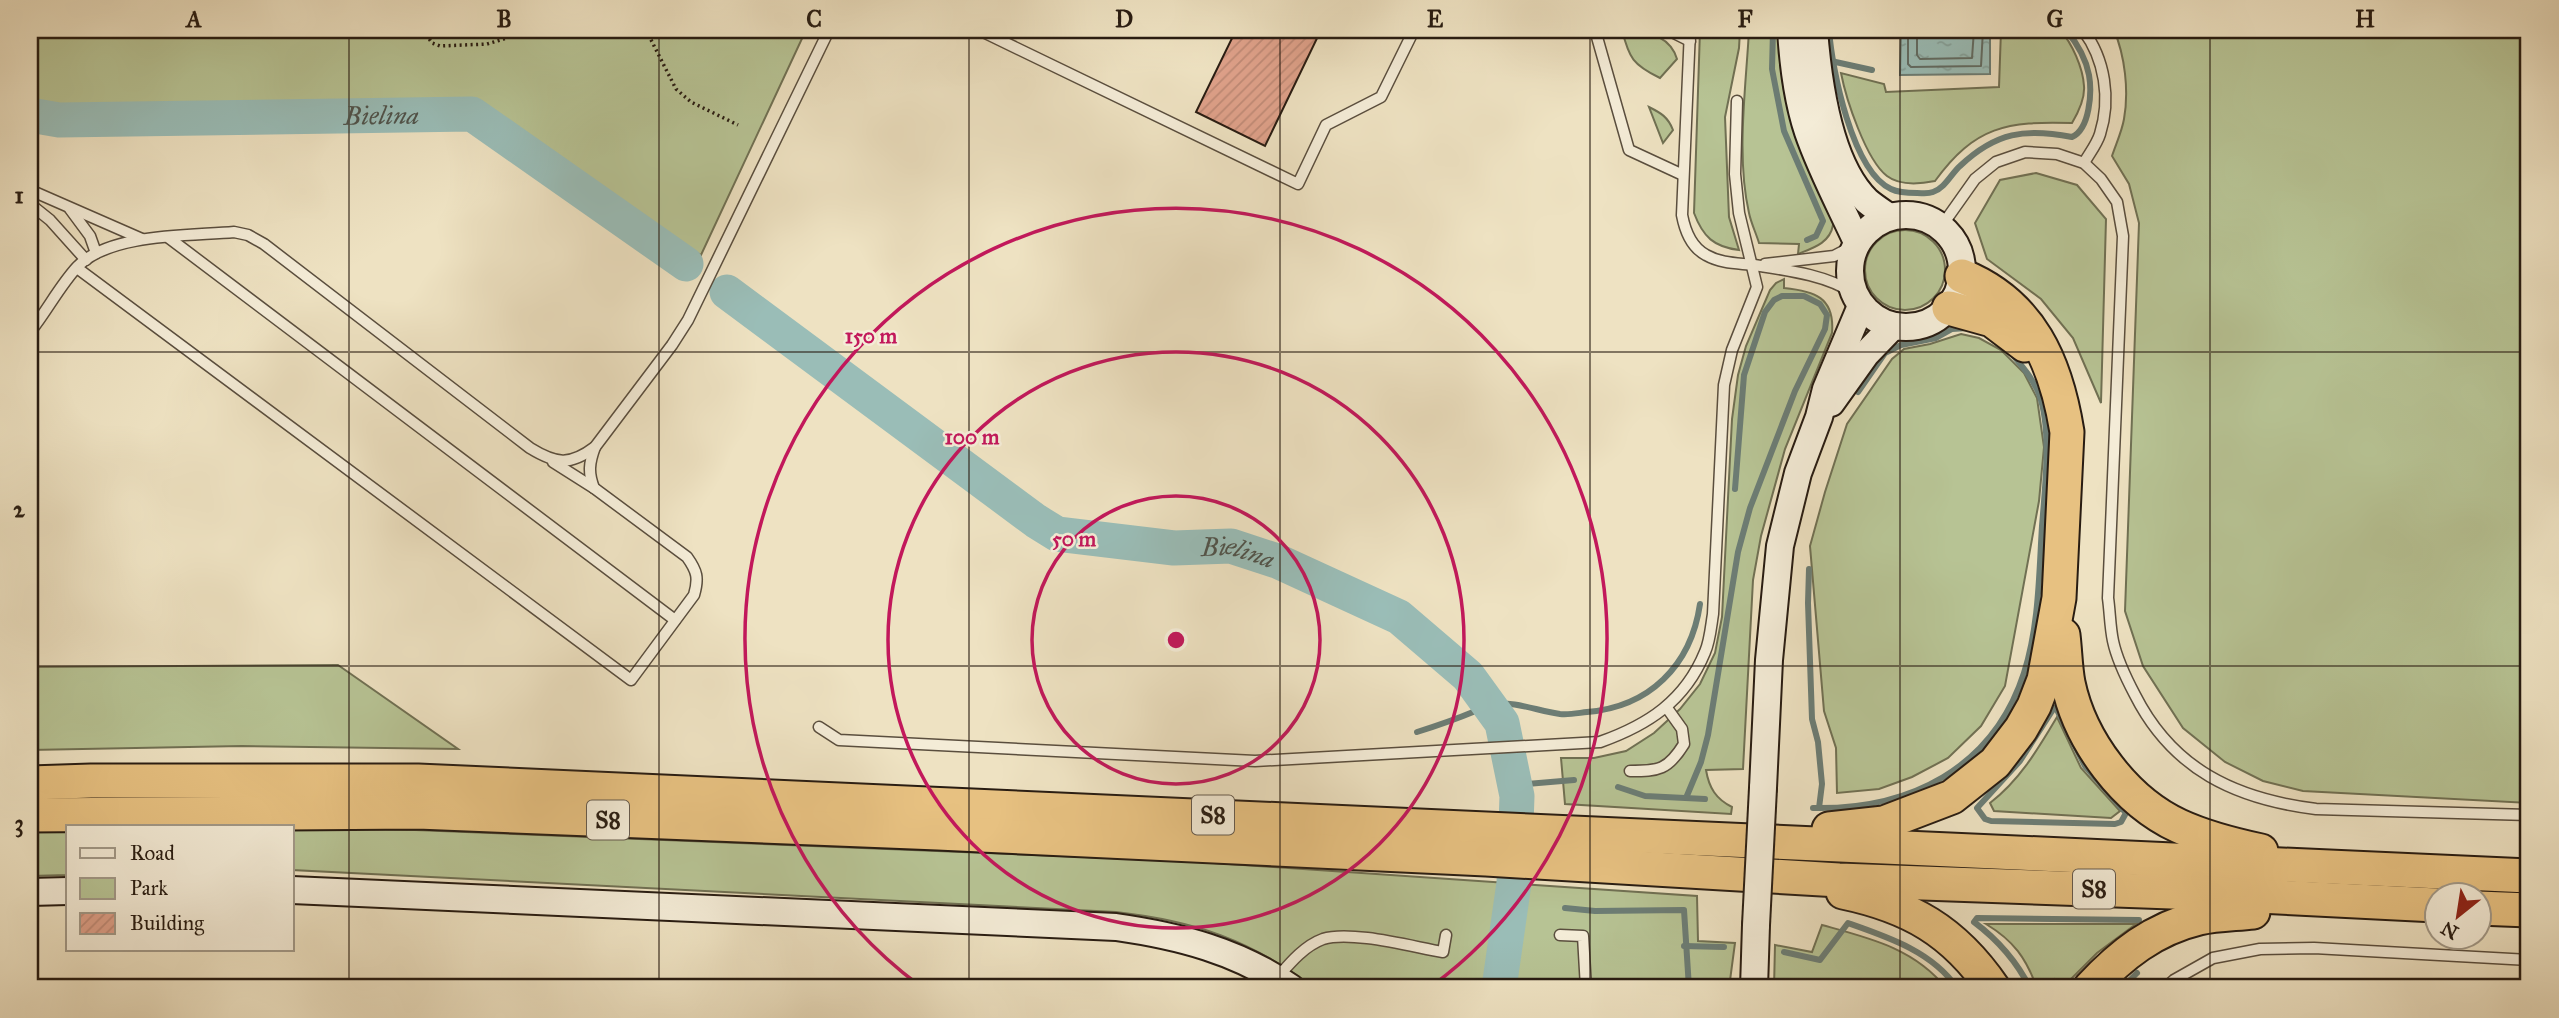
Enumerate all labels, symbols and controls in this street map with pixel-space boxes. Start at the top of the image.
text: A [184,5,202,33]
text: B [496,5,512,33]
text: C [806,5,822,33]
text: D [1115,5,1133,33]
text: E [1427,5,1444,33]
text: F [1737,5,1753,33]
text: G [2047,5,2064,33]
text: H [2355,5,2375,33]
water label: Bielina [343,99,419,132]
text: 1 [14,181,24,209]
text: 150 m [845,323,897,349]
text: 100 m [945,424,1000,450]
text: 2 [13,495,25,523]
text: 50 m [1052,526,1096,552]
water label: Bielina [1200,529,1279,575]
centre of rings [1164,628,1188,652]
road number: S8 [1192,796,1234,834]
road number: S8 [587,800,629,840]
text: 3 [14,809,24,838]
legend [66,825,294,951]
text: Road [130,840,175,866]
road number: S8 [2073,870,2115,908]
text: Park [130,875,168,901]
north arrow [2422,881,2492,951]
text: Building [130,910,204,936]
text: N [2437,916,2462,944]

